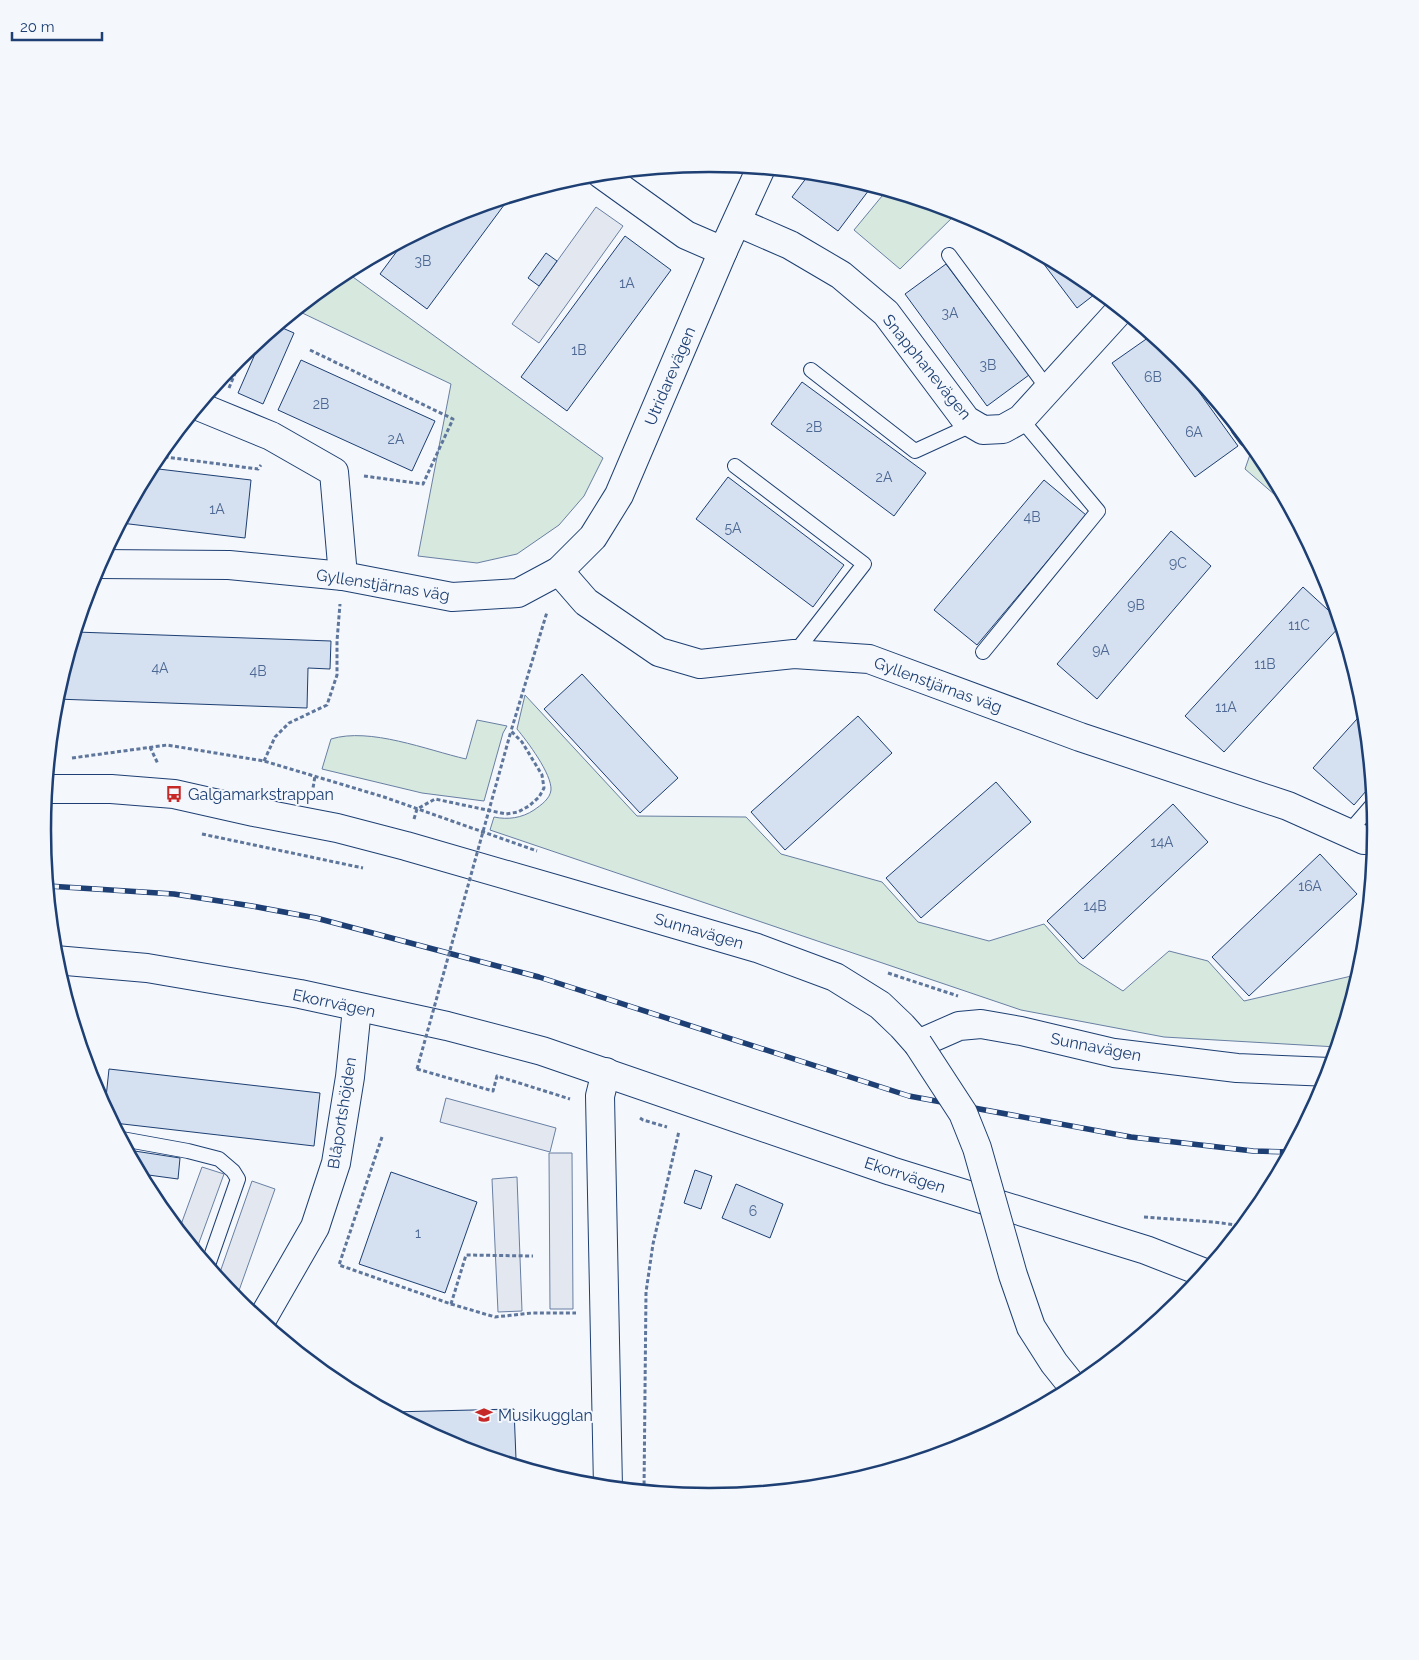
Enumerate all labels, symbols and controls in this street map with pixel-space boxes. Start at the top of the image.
scale bar [12,10,102,42]
text: 20 m [20,18,55,36]
house number: 3B [415,253,431,269]
house number: 1A [619,275,635,291]
house number: 3A [942,305,959,321]
street label: Snapphanevägen [879,311,975,423]
street label: Utridarevägen [641,324,699,428]
house number: 1B [571,342,587,358]
house number: 3B [980,357,996,373]
house number: 6B [1144,369,1162,385]
house number: 2B [313,396,329,412]
house number: 2B [806,419,822,435]
house number: 6A [1185,424,1203,440]
house number: 2A [388,431,405,447]
house number: 2A [876,469,893,485]
house number: 1A [209,501,225,517]
house number: 4B [1024,509,1040,525]
house number: 5A [724,520,742,536]
house number: 9C [1169,555,1187,571]
street label: Gyllenstjärnas väg [315,565,451,605]
house number: 9B [1127,597,1145,613]
house number: 11C [1288,617,1310,633]
house number: 9A [1092,642,1110,658]
street label: Gyllenstjärnas väg [871,653,1005,717]
house number: 11B [1254,656,1276,672]
house number: 4A [151,660,169,676]
house number: 4B [250,663,266,679]
house number: 11A [1215,699,1237,715]
bus stop icon: Galgamarkstrappan [164,784,184,804]
place label: Galgamarkstrappan [188,785,334,804]
house number: 14A [1150,834,1174,850]
house number: 16A [1298,878,1322,894]
house number: 14B [1084,898,1106,914]
street label: Sunnavägen [652,909,746,953]
street label: Ekorrvägen [291,985,377,1021]
street label: Sunnavägen [1049,1029,1143,1065]
street label: Blåportshöjden [324,1056,360,1170]
street label: Ekorrvägen [862,1153,948,1197]
house number: 6 [749,1203,757,1219]
house number: 1 [415,1225,421,1241]
school or university icon: Musikugglan [474,1405,494,1425]
place label: Musikugglan [498,1406,593,1425]

